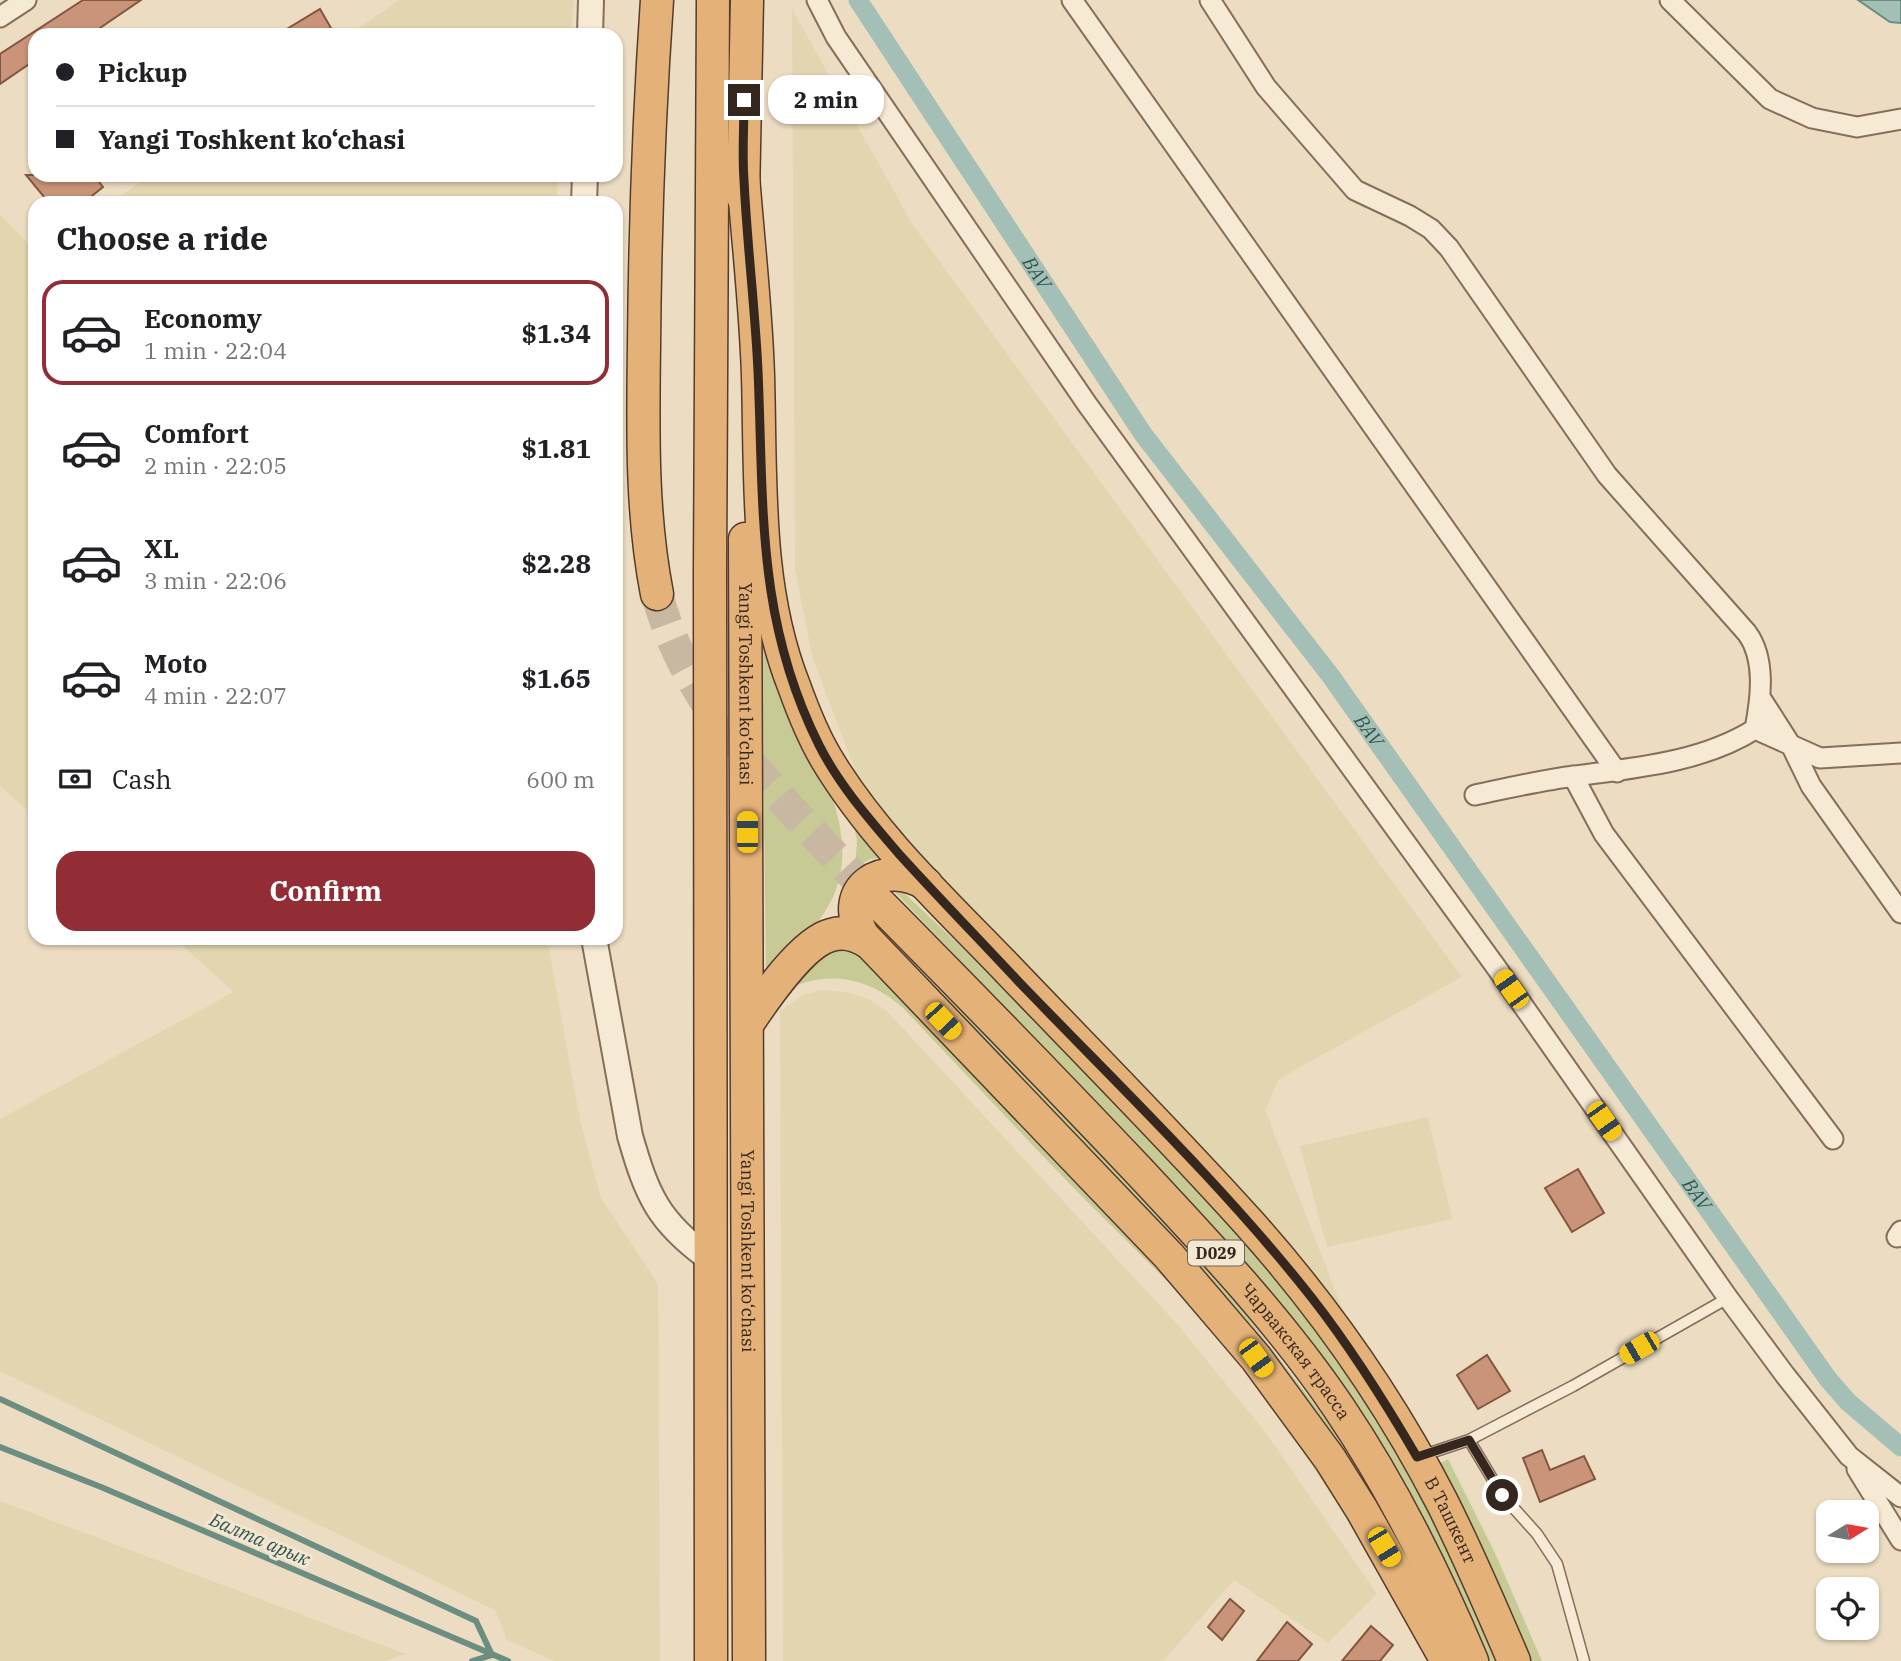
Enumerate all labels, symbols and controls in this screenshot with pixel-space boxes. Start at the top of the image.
text: Pickup [98,55,188,89]
callout: 2 min [768,76,884,124]
route end [728,84,760,116]
text: 2 min [794,84,858,114]
text: Yangi Toshkent ko‘chasi [98,122,405,156]
text: Choose a ride [56,217,268,259]
water label: BAV [1017,251,1058,295]
icon: car [60,301,123,364]
text: Economy [144,301,262,335]
text: $1.34 [521,316,591,350]
text: 1 min · 22:04 [144,335,287,365]
icon: car [60,416,123,479]
text: Comfort [144,416,249,450]
text: $1.81 [521,431,591,465]
text: 2 min · 22:05 [144,450,287,480]
icon: car [60,531,123,594]
text: XL [144,531,179,565]
text: $2.28 [521,546,591,580]
text: 3 min · 22:06 [144,565,287,595]
street label: Yangi Toshkent ko‘chasi [734,582,758,786]
icon: car [60,646,123,709]
text: Moto [144,646,207,680]
text: $1.65 [521,661,591,695]
text: 4 min · 22:07 [144,680,287,710]
water label: BAV [1349,709,1390,753]
icon: cash [56,760,94,798]
text: Cash [112,762,172,796]
text: 600 m [526,764,595,794]
car [737,811,758,853]
button: Confirm [56,851,595,931]
car [1491,966,1532,1012]
car [921,998,966,1044]
car [1584,1098,1625,1144]
street label: Yangi Toshkent ko‘chasi [736,1149,760,1353]
water label: BAV [1677,1172,1718,1217]
road number: D029 [1188,1240,1244,1266]
street label: Чарвакская трасса [1236,1278,1356,1424]
car [1616,1328,1663,1368]
car [1236,1335,1277,1381]
street label: В Ташкент [1420,1472,1482,1567]
route start [1486,1479,1518,1511]
north arrow [1816,1500,1880,1563]
map controls [1816,1500,1879,1640]
water label: Балта арык [205,1507,314,1571]
car [1365,1524,1404,1570]
button: locate [1816,1577,1879,1640]

